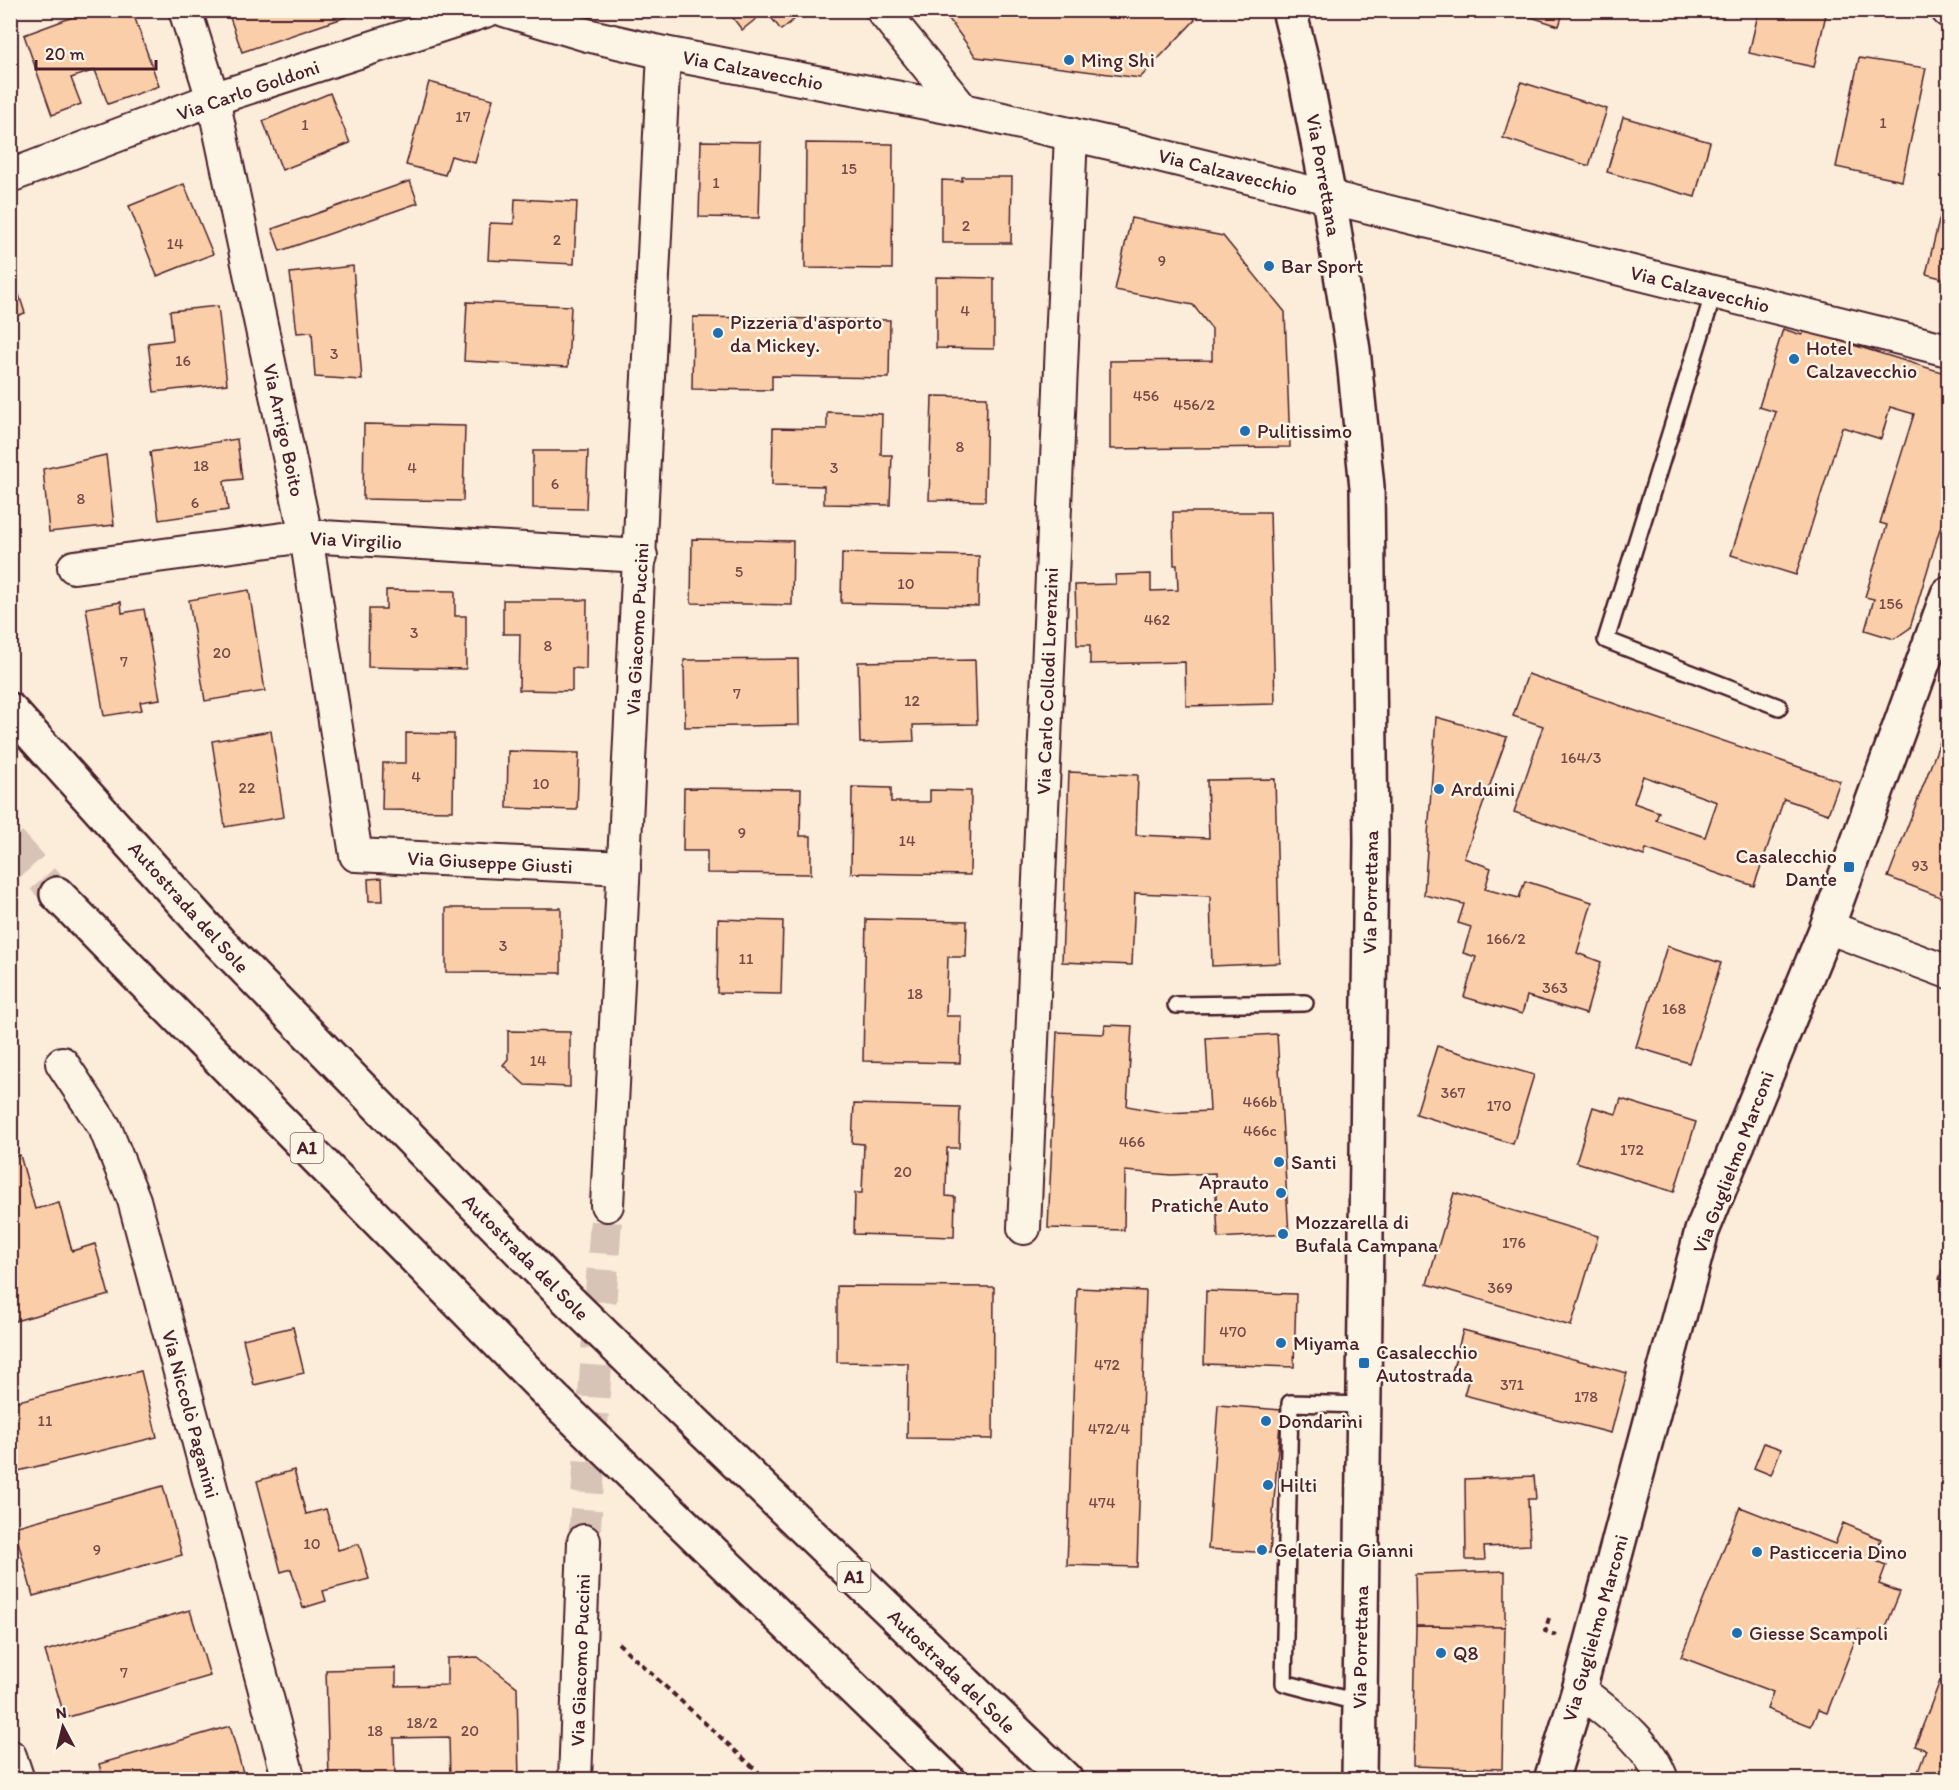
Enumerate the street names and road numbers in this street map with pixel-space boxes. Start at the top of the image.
street label: Via Calzavecchio [681,45,825,95]
street label: Via Carlo Goldoni [173,54,323,126]
street label: Via Porrettana [1301,112,1347,239]
street label: Via Calzavecchio [1156,143,1300,201]
street label: Via Calzavecchio [1628,260,1772,318]
street label: Via Arrigo Boito [258,361,310,499]
street label: Via Virgilio [309,526,403,554]
street label: Via Giacomo Puccini [620,542,654,716]
street label: Via Carlo Collodi Lorenzini [1031,567,1063,795]
street label: Via Porrettana [1357,829,1383,954]
street label: Autostrada del Sole [124,836,254,978]
street label: Via Giuseppe Giusti [407,846,573,878]
street label: Via Guglielmo Marconi [1687,1067,1779,1257]
road number: A1 [290,1133,324,1163]
street label: Autostrada del Sole [458,1189,594,1325]
street label: Via Niccolò Paganini [157,1327,225,1501]
street label: Via Guglielmo Marconi [1557,1532,1633,1724]
road number: A1 [838,1562,870,1592]
street label: Via Giacomo Puccini [565,1573,595,1747]
street label: Via Porrettana [1347,1584,1373,1709]
street label: Autostrada del Sole [883,1604,1021,1738]

